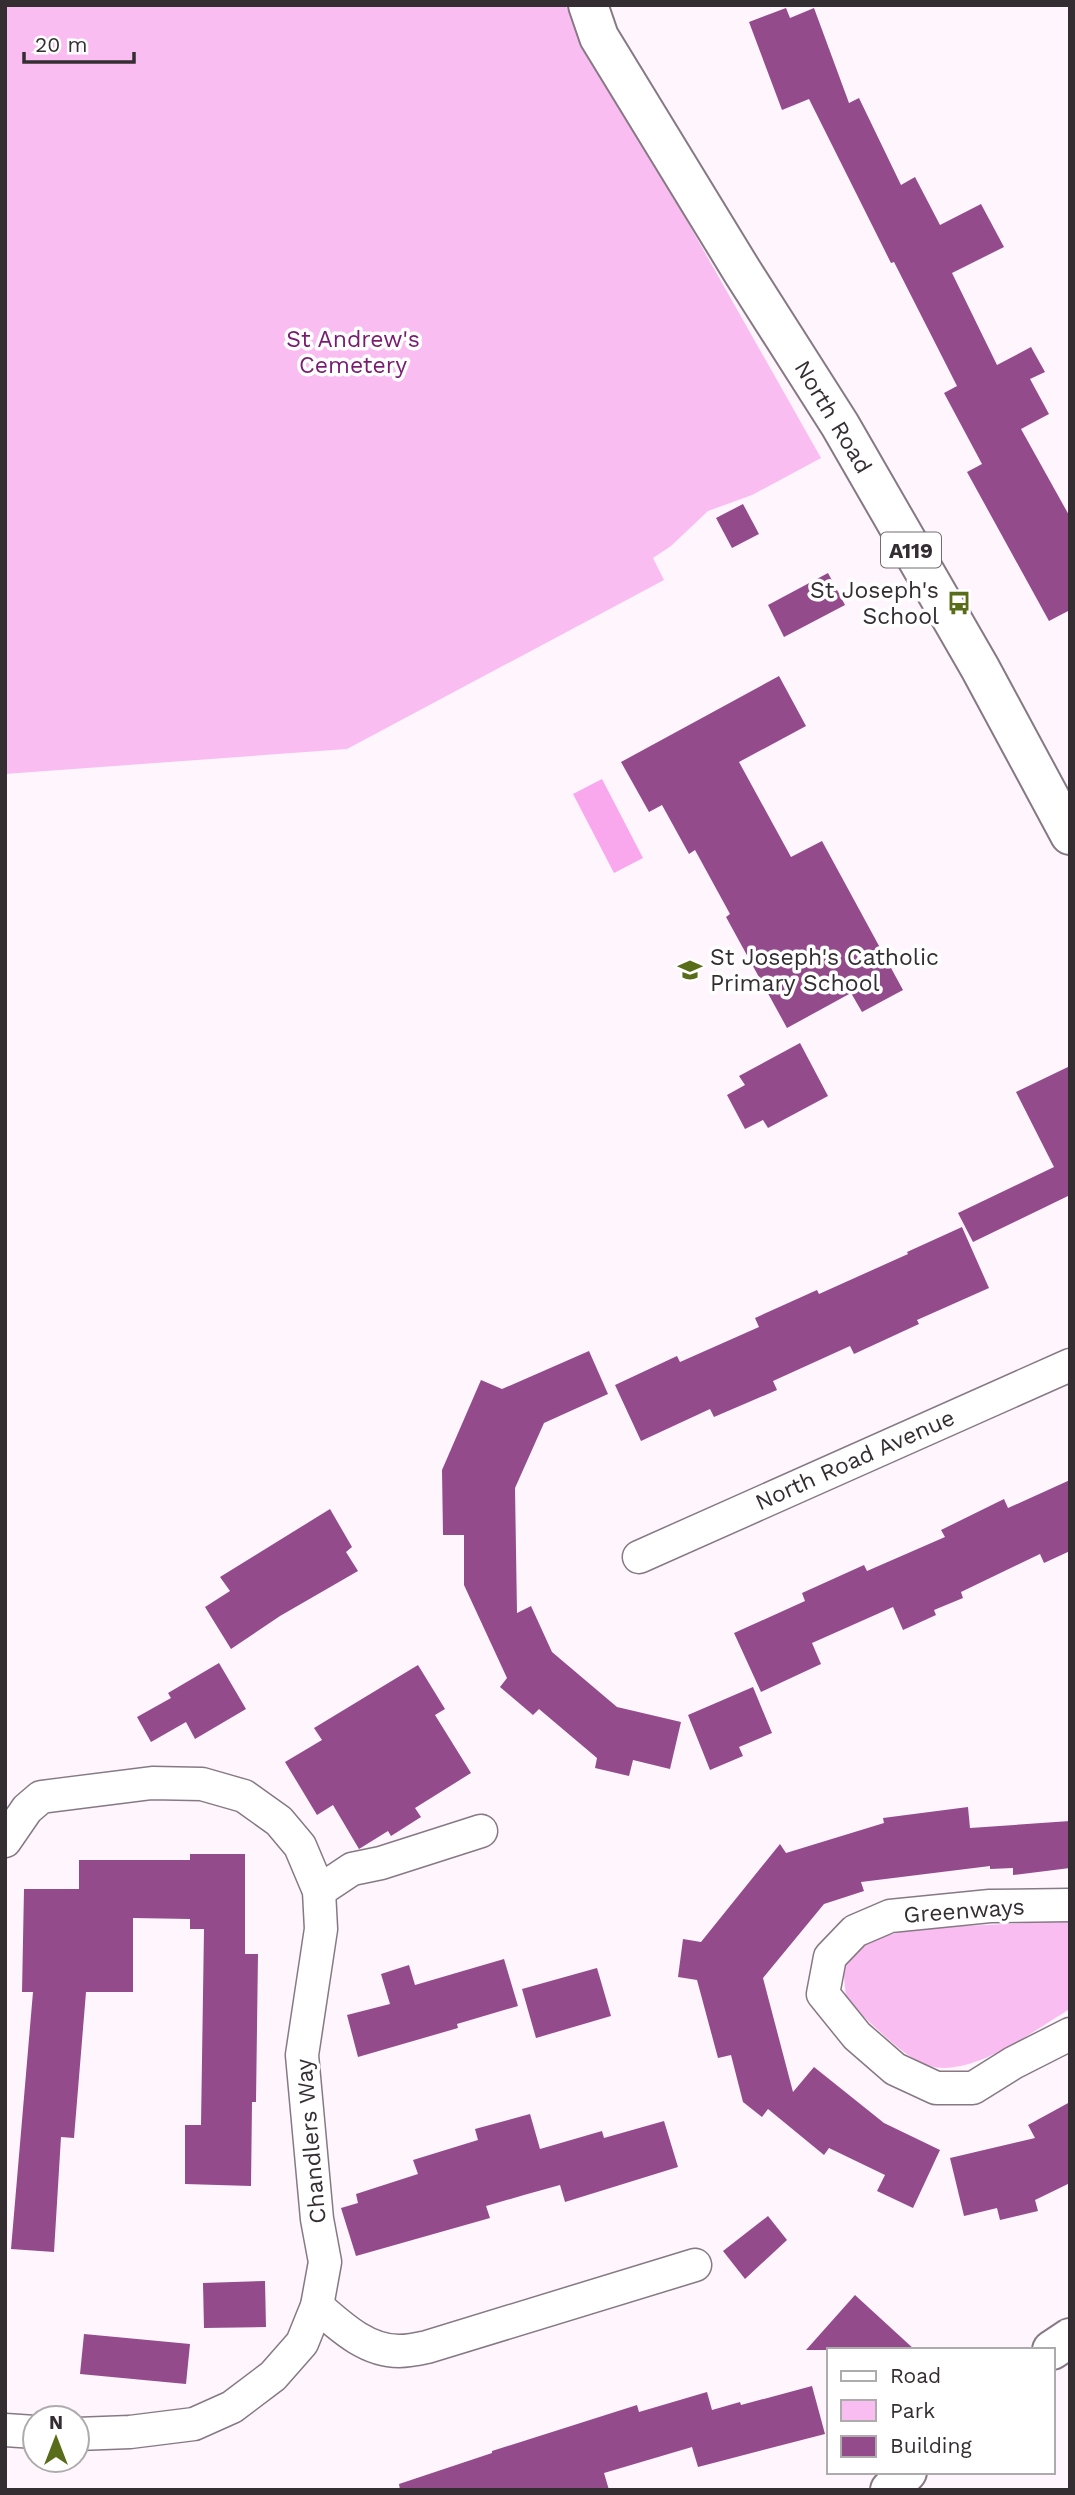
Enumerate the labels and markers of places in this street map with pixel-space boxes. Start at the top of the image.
place label: St Joseph's School [810,577,939,630]
bus stop icon: St Joseph's School [945,589,973,617]
place label: St Joseph's Catholic Primary School [710,944,939,997]
school or university icon: St Joseph's Catholic Primary School [676,956,704,984]

